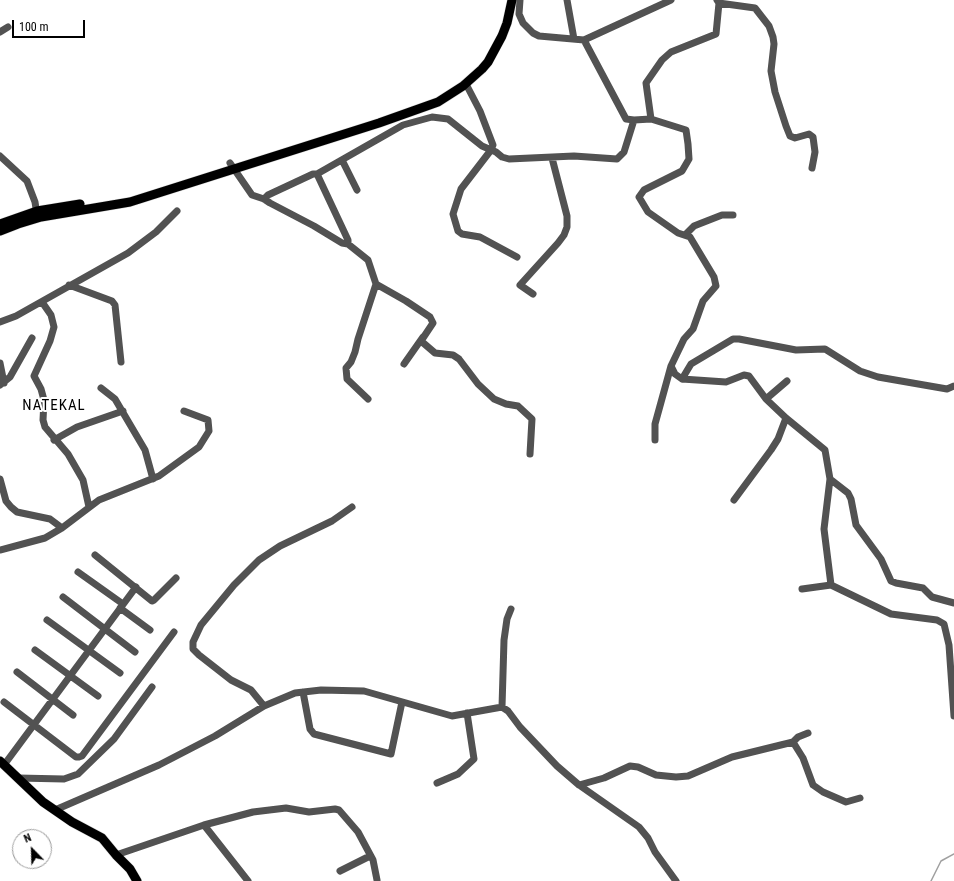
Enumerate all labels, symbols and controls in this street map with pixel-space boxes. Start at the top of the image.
scale bar [14,12,87,38]
text: 100 m [19,20,49,34]
district label: NATEKAL [22,397,86,415]
north arrow [12,829,52,869]
text: N [22,831,33,846]

